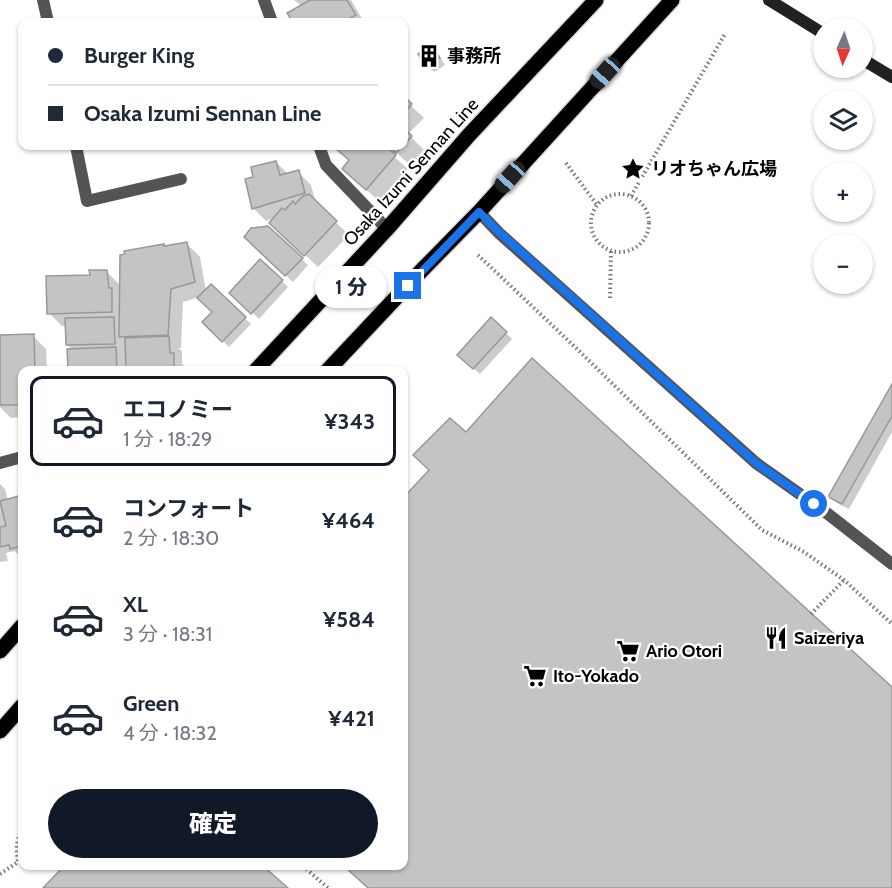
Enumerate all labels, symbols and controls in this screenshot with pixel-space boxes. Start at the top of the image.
north arrow [813,18,873,78]
map controls [813,18,873,294]
text: Burger King [84,42,194,69]
building icon: 事務所 [416,43,442,69]
place label: 事務所 [447,45,501,67]
car [586,54,624,92]
button: layers [813,90,873,150]
street label: Osaka Izumi Sennan Line [339,94,483,250]
text: Osaka Izumi Sennan Line [84,100,321,127]
place icon: リオちゃん広場 [620,156,646,182]
car [491,158,529,196]
place label: リオちゃん広場 [651,158,777,180]
button: + [813,162,873,222]
button: − [813,234,873,294]
callout: 1 分 [315,265,387,307]
route end [394,272,421,299]
text: 1 分 [335,275,367,299]
icon: car [51,394,105,448]
text: エコノミー [123,396,233,423]
text: ¥343 [324,408,375,435]
text: 1 分 · 18:29 [123,427,212,451]
route start [800,490,827,517]
icon: car [51,493,105,547]
text: コンフォート [123,495,254,522]
text: ¥464 [322,507,375,534]
text: 2 分 · 18:30 [123,526,219,550]
text: XL [123,591,148,618]
icon: car [51,592,105,646]
text: ¥584 [323,606,375,633]
text: 3 分 · 18:31 [123,622,212,646]
restaurant icon: Saizeriya [763,625,789,651]
place label: Saizeriya [794,627,864,649]
supermarket icon: Ario Otori [615,638,641,664]
place label: Ario Otori [646,640,722,662]
supermarket icon: Ito-Yokado [522,663,548,689]
place label: Ito-Yokado [553,665,639,687]
text: Green [123,690,179,717]
icon: car [51,691,105,745]
text: ¥421 [328,705,375,732]
text: 4 分 · 18:32 [123,721,217,745]
button: 確定 [48,789,378,858]

